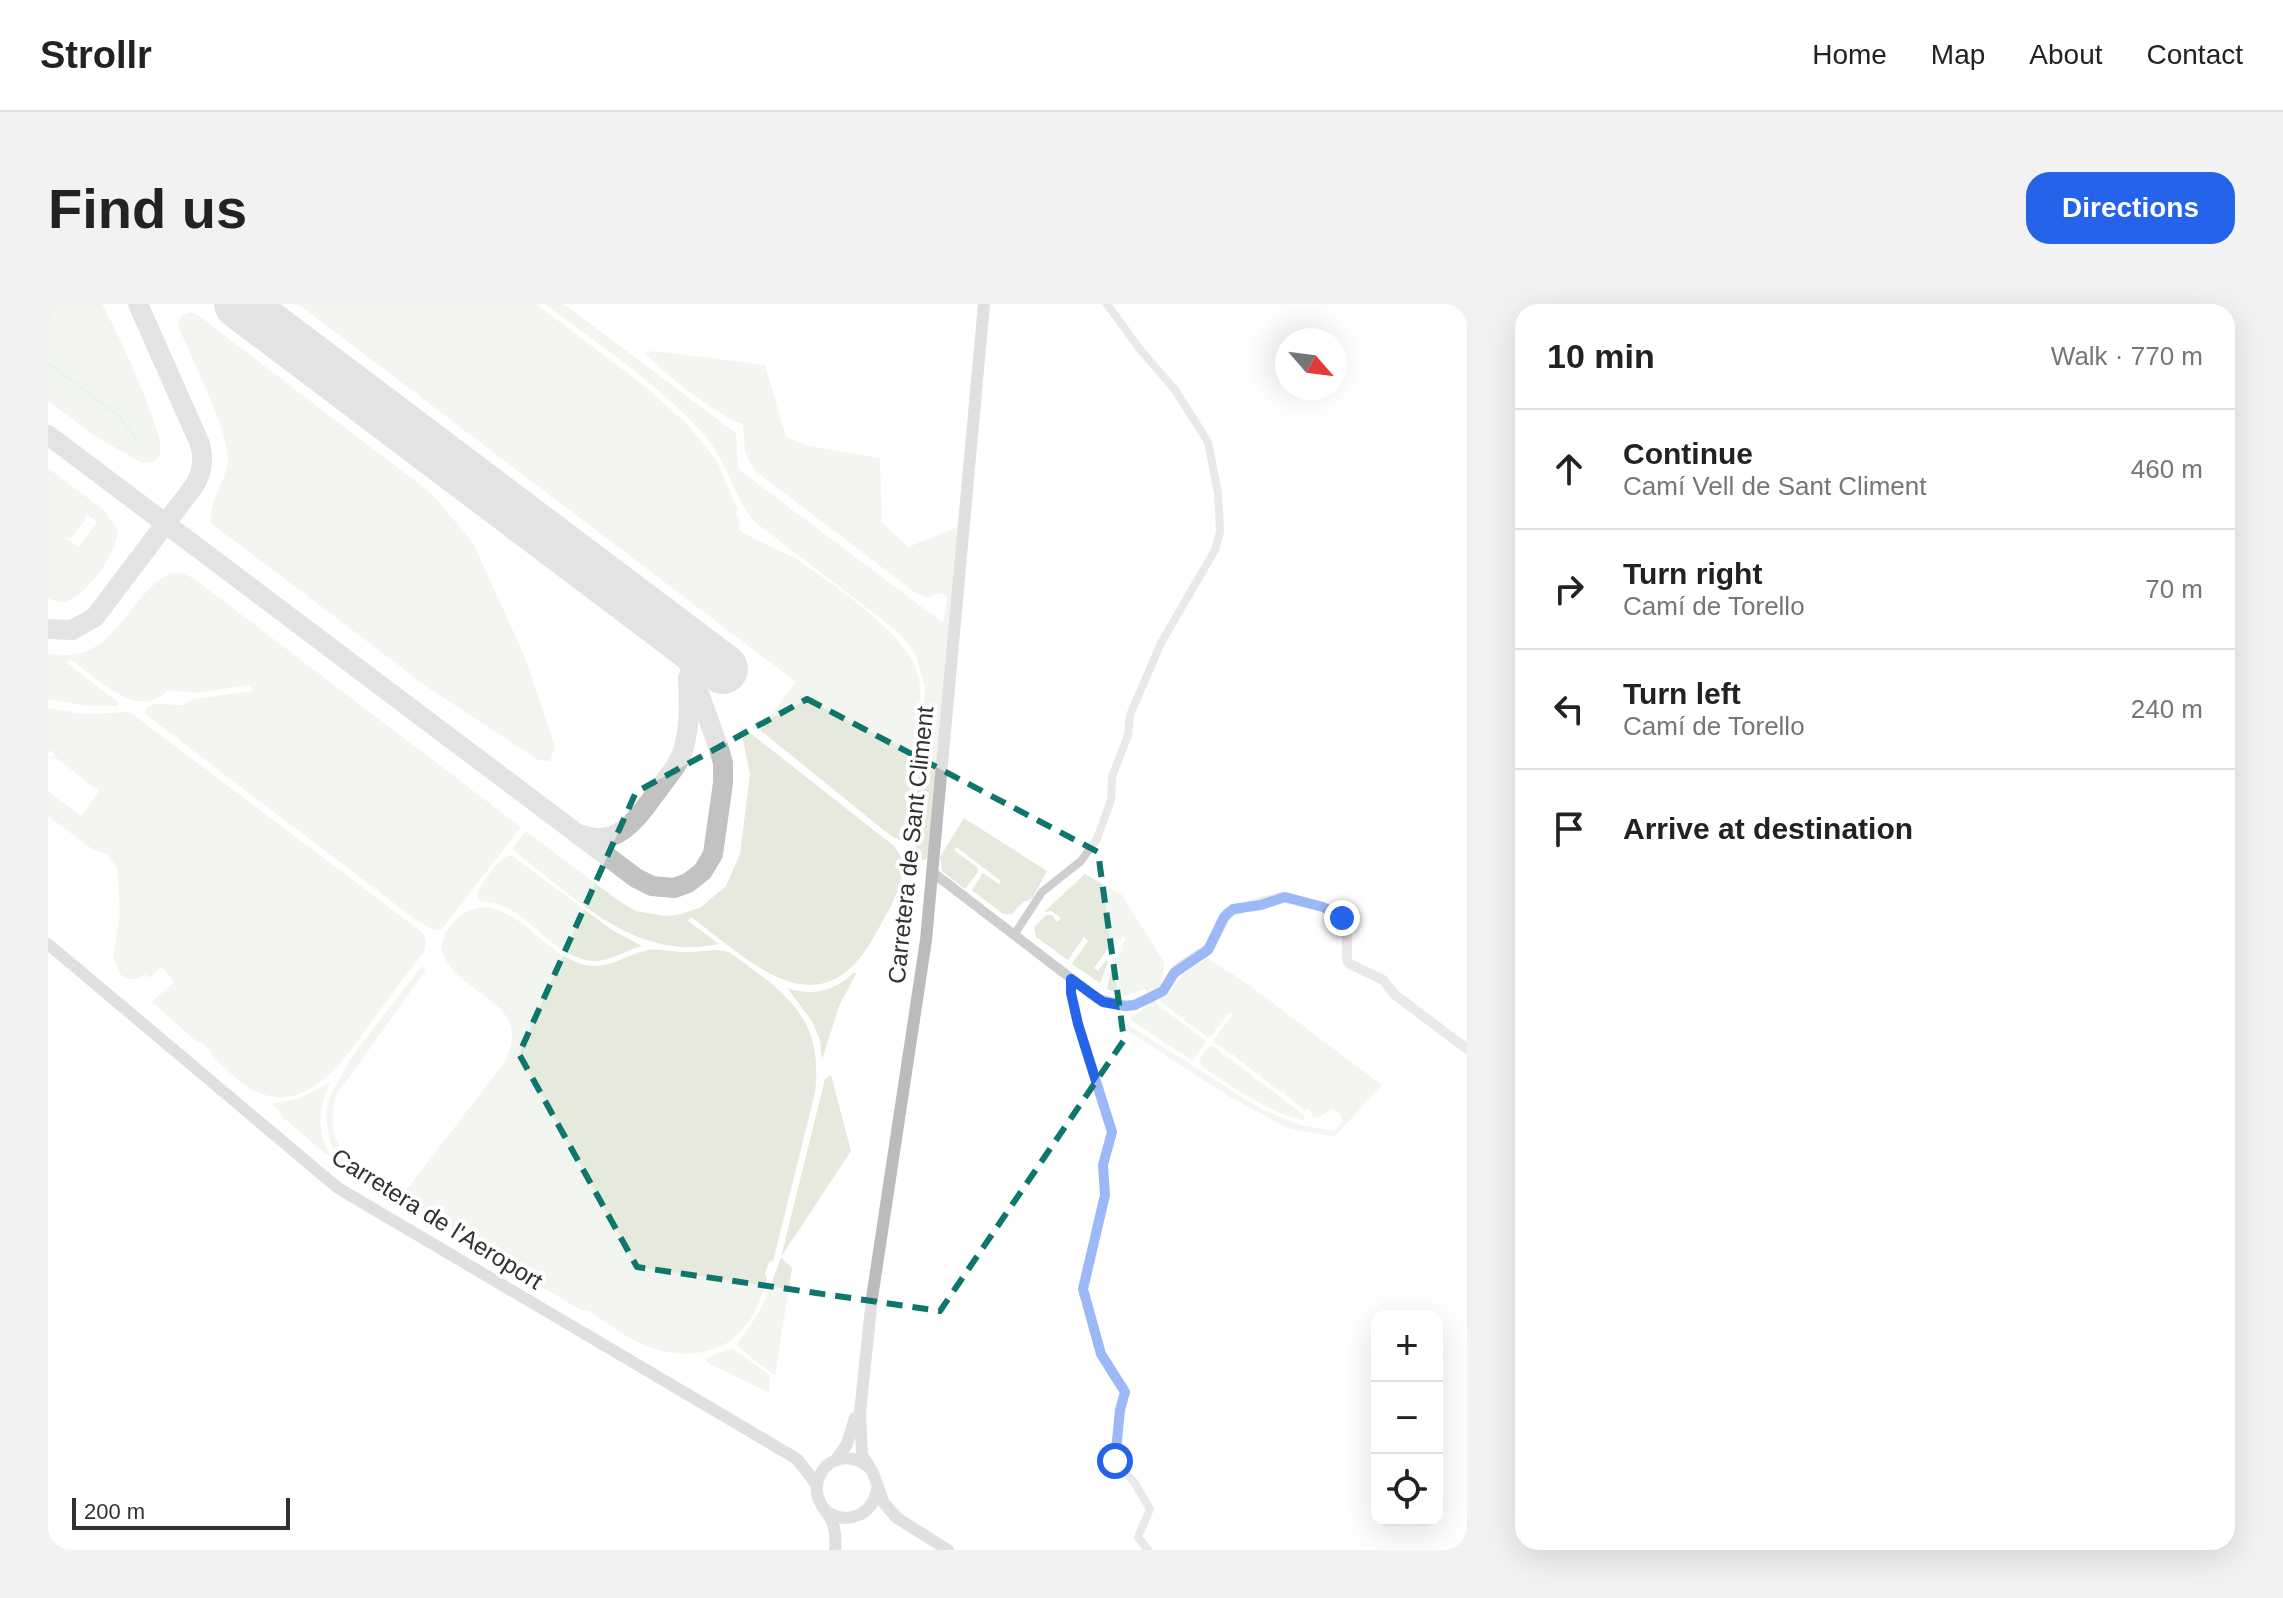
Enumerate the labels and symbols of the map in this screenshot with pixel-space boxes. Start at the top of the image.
north arrow [1275,328,1347,400]
street label: Carretera de Sant Climent [883,705,939,985]
route end [1324,900,1360,936]
street label: Carretera de l'Aeroport [327,1143,548,1295]
route start [1097,1443,1133,1479]
scale bar [72,1494,290,1530]

